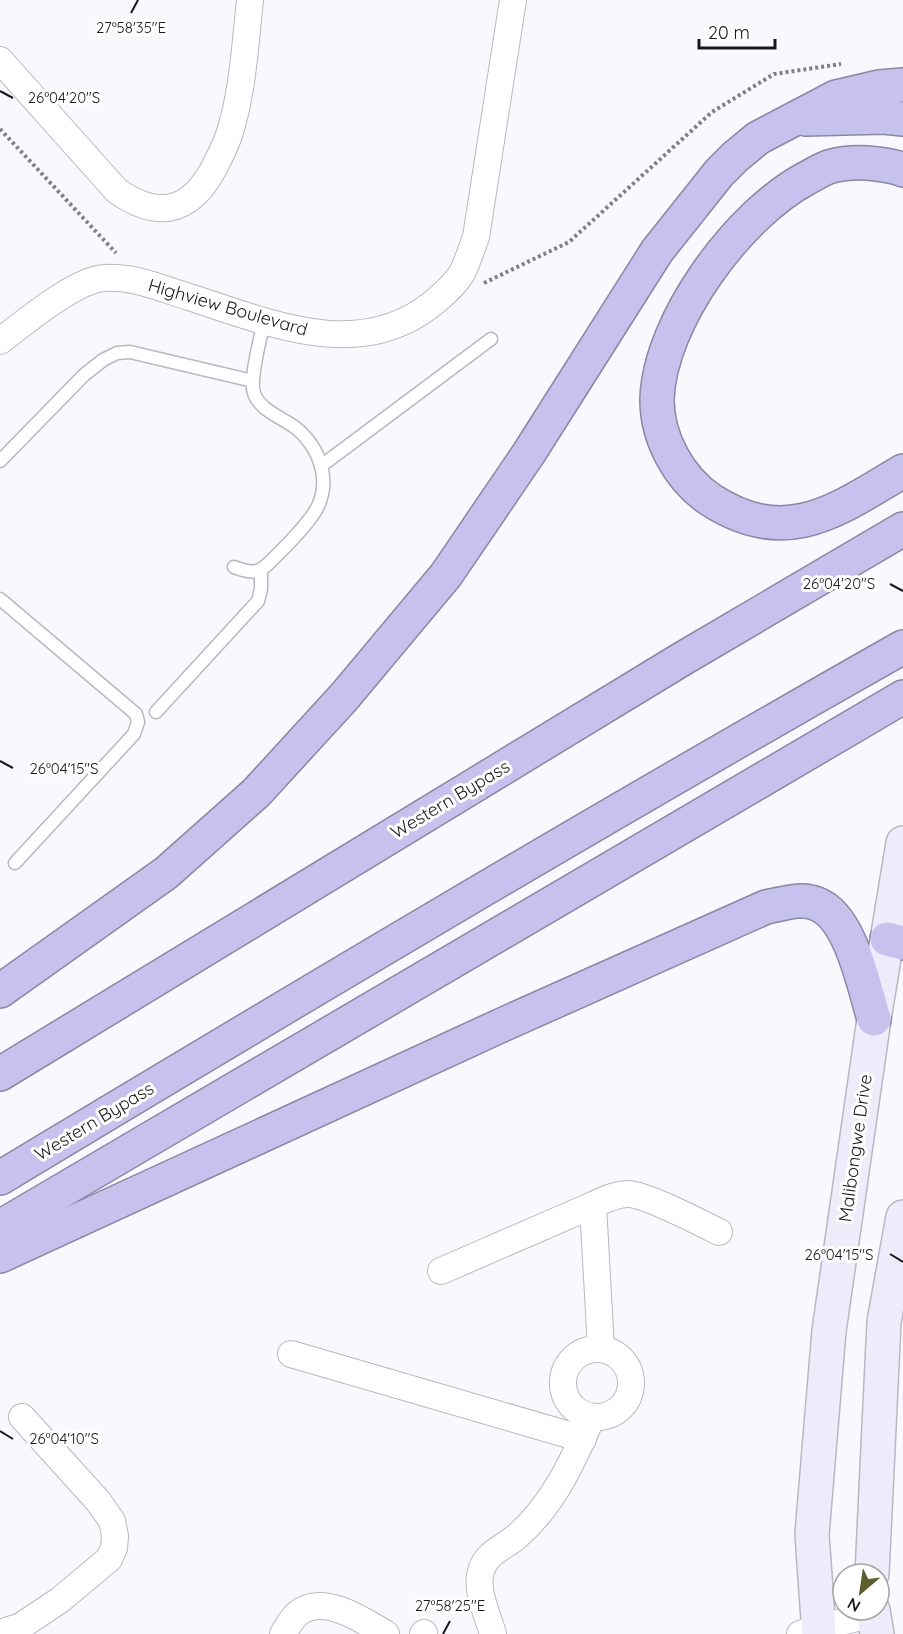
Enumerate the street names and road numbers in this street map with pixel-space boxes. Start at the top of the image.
street label: Highview Boulevard [146,273,310,341]
street label: Western Bypass [386,754,514,844]
street label: Malibongwe Drive [833,1073,877,1223]
street label: Western Bypass [30,1076,158,1166]

